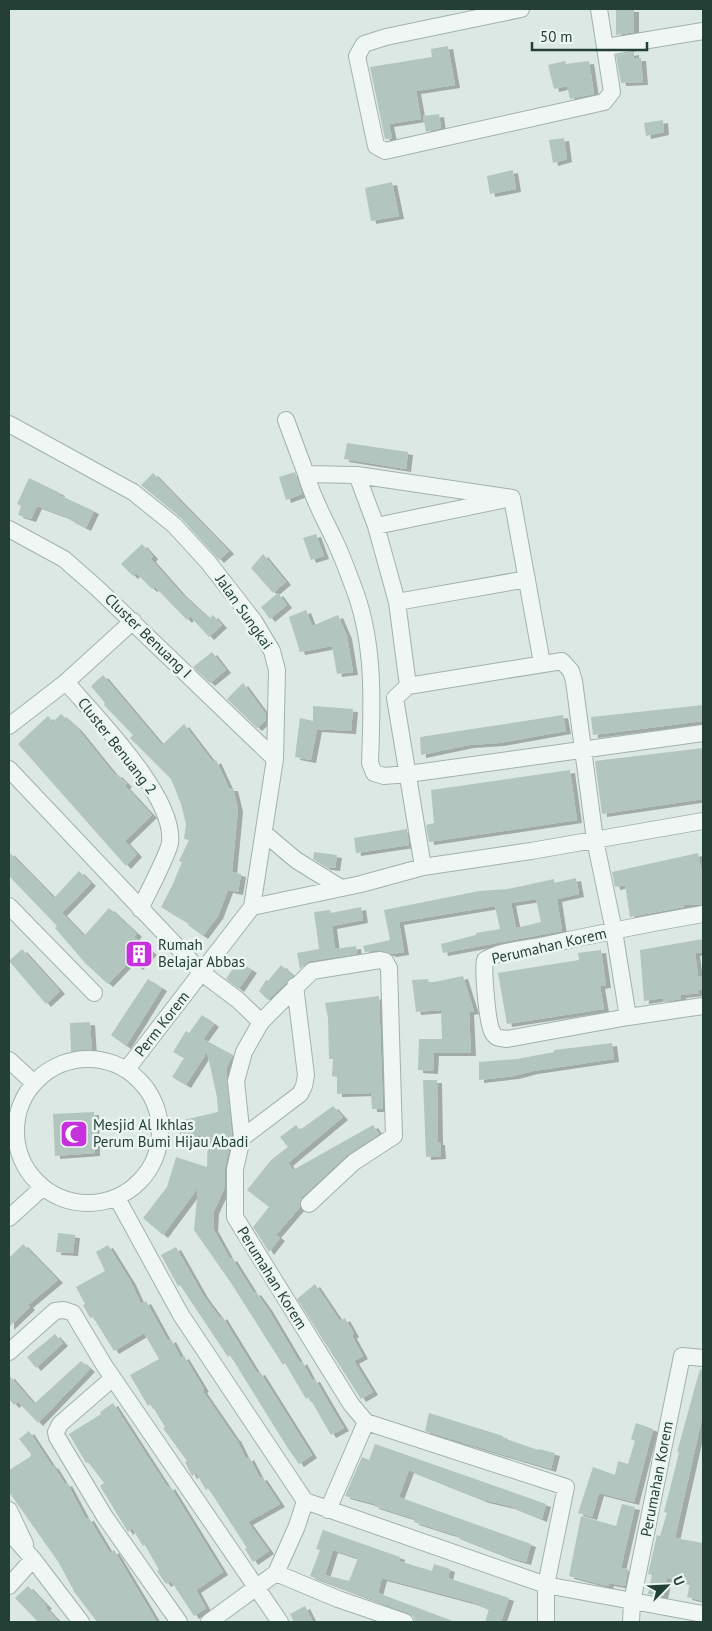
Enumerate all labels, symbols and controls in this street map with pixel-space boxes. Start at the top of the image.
scale bar [532,20,647,52]
text: 50 m [540,27,573,46]
street label: Jalan Sungkai [211,570,277,653]
street label: Cluster Benuang I [101,589,196,682]
street label: Cluster Benuang 2 [74,694,161,798]
street label: Perumahan Korem [490,923,608,968]
place label: Rumah Belajar Abbas [158,935,245,971]
building icon: Rumah Belajar Abbas [124,939,154,969]
street label: Perm Korem [130,987,193,1060]
place label: Mesjid Al Ikhlas Perum Bumi Hijau Abadi [93,1115,248,1151]
mosque icon: Mesjid Al Ikhlas Perum Bumi Hijau Abadi [59,1119,89,1149]
street label: Perumahan Korem [233,1223,312,1333]
street label: Perumahan Korem [636,1419,677,1538]
north arrow [642,1561,692,1611]
text: U [669,1573,689,1588]

